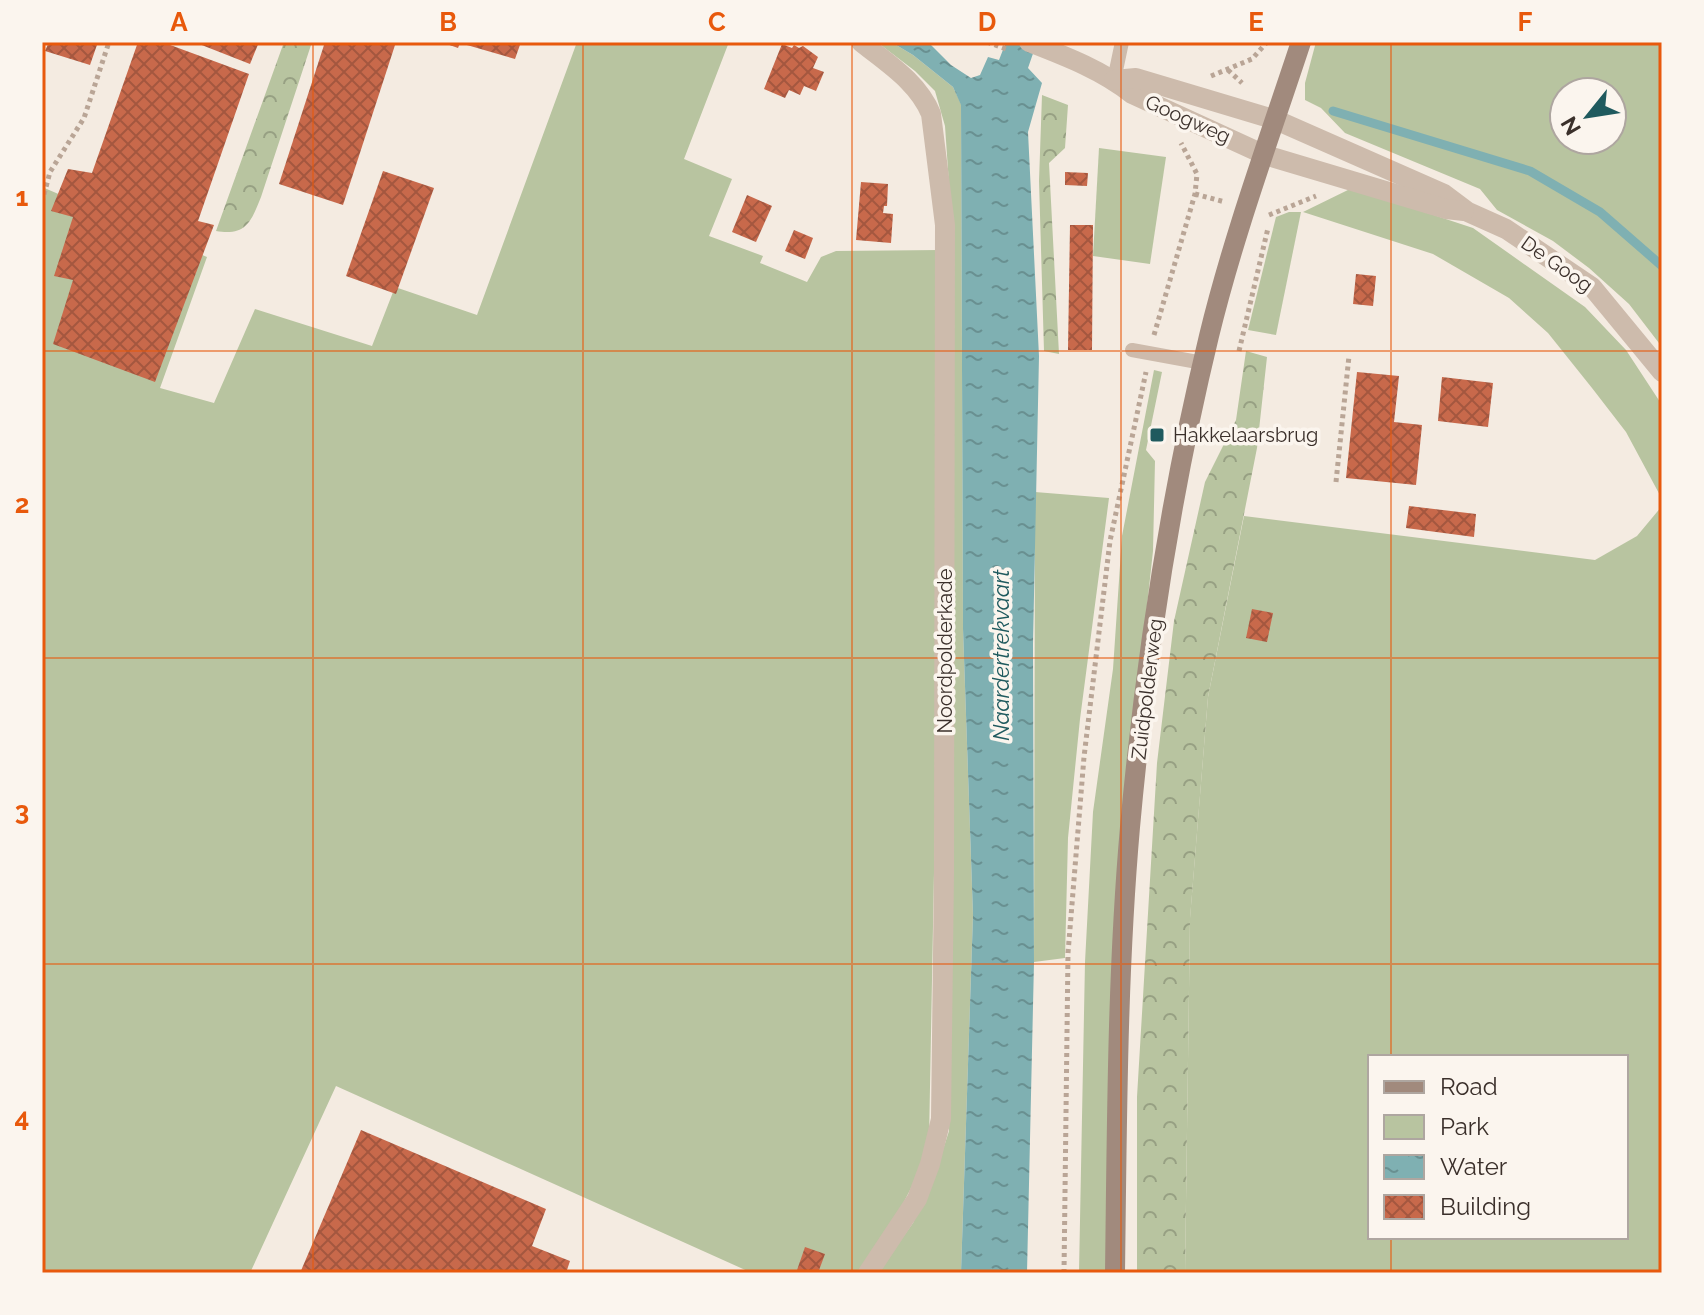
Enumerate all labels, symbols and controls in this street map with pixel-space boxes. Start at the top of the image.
text: A [170,7,188,37]
text: B [439,7,457,37]
text: C [708,7,726,37]
text: D [978,7,996,37]
text: E [1248,7,1264,37]
text: F [1518,7,1533,37]
north arrow [1548,76,1628,156]
street label: Googweg [1142,90,1234,148]
text: N [1555,112,1586,140]
text: 1 [16,182,29,212]
street label: De Goog [1517,231,1597,297]
place label: Hakkelaarsbrug [1173,423,1318,447]
marker: Hakkelaarsbrug [1148,426,1166,444]
text: 2 [15,489,29,519]
street label: Noordpolderkade [933,568,957,733]
water label: Naardertrekvaart [988,568,1014,741]
street label: Zuidpolderweg [1126,617,1168,761]
text: 3 [15,796,29,826]
legend [1368,1055,1628,1239]
text: Road [1440,1072,1498,1101]
text: 4 [15,1103,29,1133]
text: Park [1440,1112,1489,1141]
text: Water [1440,1152,1508,1181]
text: Building [1440,1192,1531,1221]

